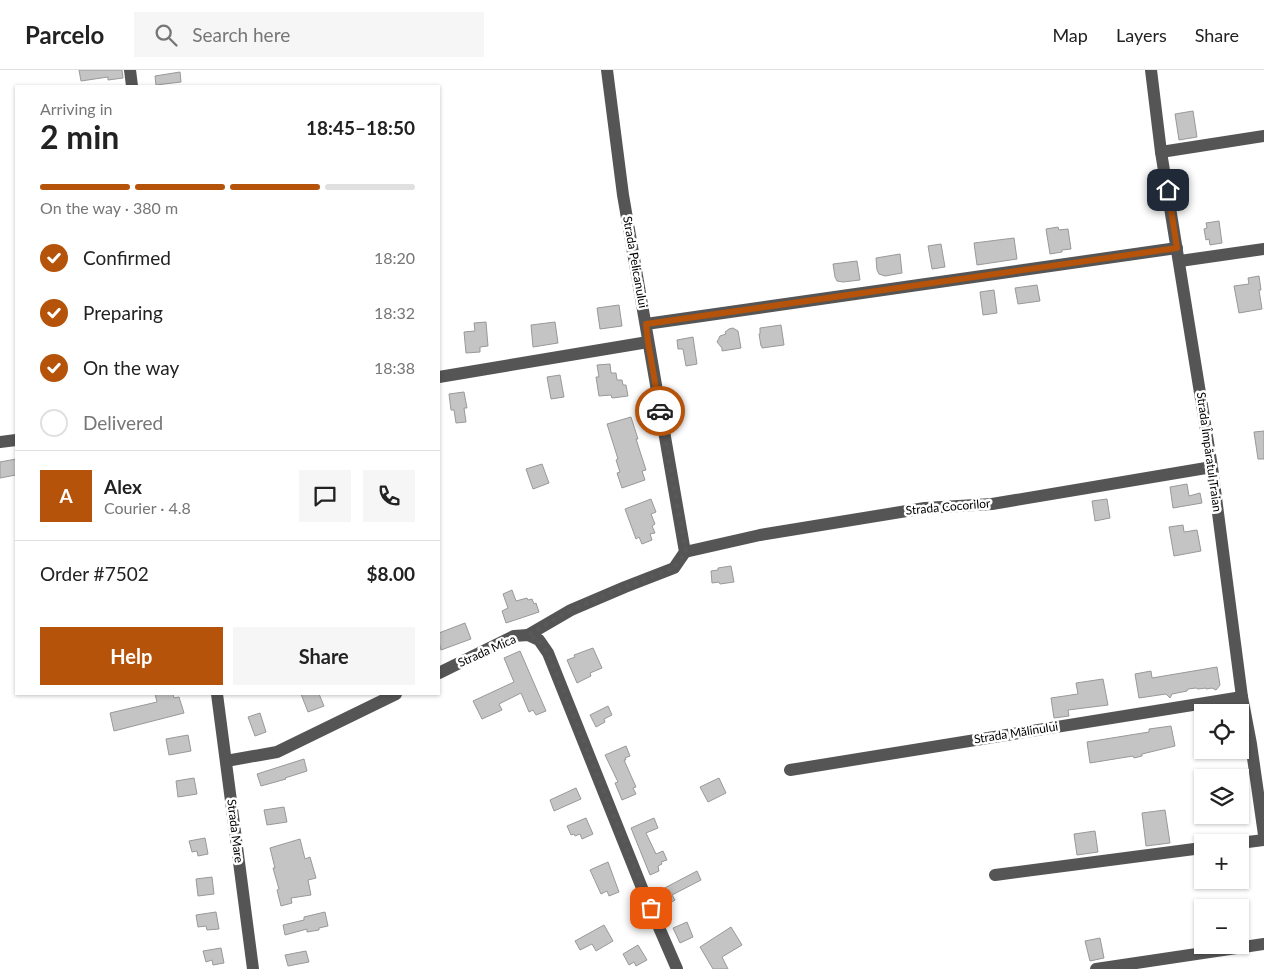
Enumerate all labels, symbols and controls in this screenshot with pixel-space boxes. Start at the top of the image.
search box [134,12,484,57]
text: Parcelo [25,20,104,49]
icon: search [152,21,180,49]
text: Search here [192,23,290,46]
text: Map [1052,24,1088,46]
text: Layers [1116,24,1167,46]
text: Share [1195,24,1239,46]
text: Arriving in [40,99,113,118]
text: 18:45–18:50 [306,116,415,139]
text: 2 min [40,117,119,156]
pin [1147,169,1189,211]
icon: home [1154,176,1182,204]
text: On the way · 380 m [40,198,178,217]
street label: Strada Pelicanului [620,215,651,309]
icon: check [40,244,68,272]
text: Confirmed [83,246,171,269]
text: 18:20 [374,248,415,267]
icon: check [40,299,68,327]
text: Preparing [83,301,163,324]
text: 18:32 [374,303,415,322]
icon: check [40,354,68,382]
text: On the way [83,356,179,379]
text: 18:38 [374,358,415,377]
courier [635,386,685,436]
street label: Strada Împăratul Traian [1194,391,1225,513]
icon: car [646,397,674,425]
text: Delivered [83,411,163,434]
button: chat [299,470,351,522]
button: phone [363,470,415,522]
text: Alex [104,475,142,498]
text: A [59,484,73,507]
street label: Strada Cocorilor [905,495,992,518]
text: Courier · 4.8 [104,498,191,517]
text: Order #7502 [40,562,149,585]
text: $8.00 [366,562,415,585]
button: Help [40,627,223,685]
button: Share [233,627,415,685]
street label: Strada Mica [455,631,518,670]
map controls [1194,704,1249,954]
button: locate [1194,704,1249,759]
street label: Strada Mălinului [973,718,1059,747]
button: layers [1194,769,1249,824]
street label: Strada Mare [224,798,247,864]
button: + [1194,834,1249,889]
pin [630,887,672,929]
icon: bag [637,894,665,922]
button: − [1194,899,1249,954]

